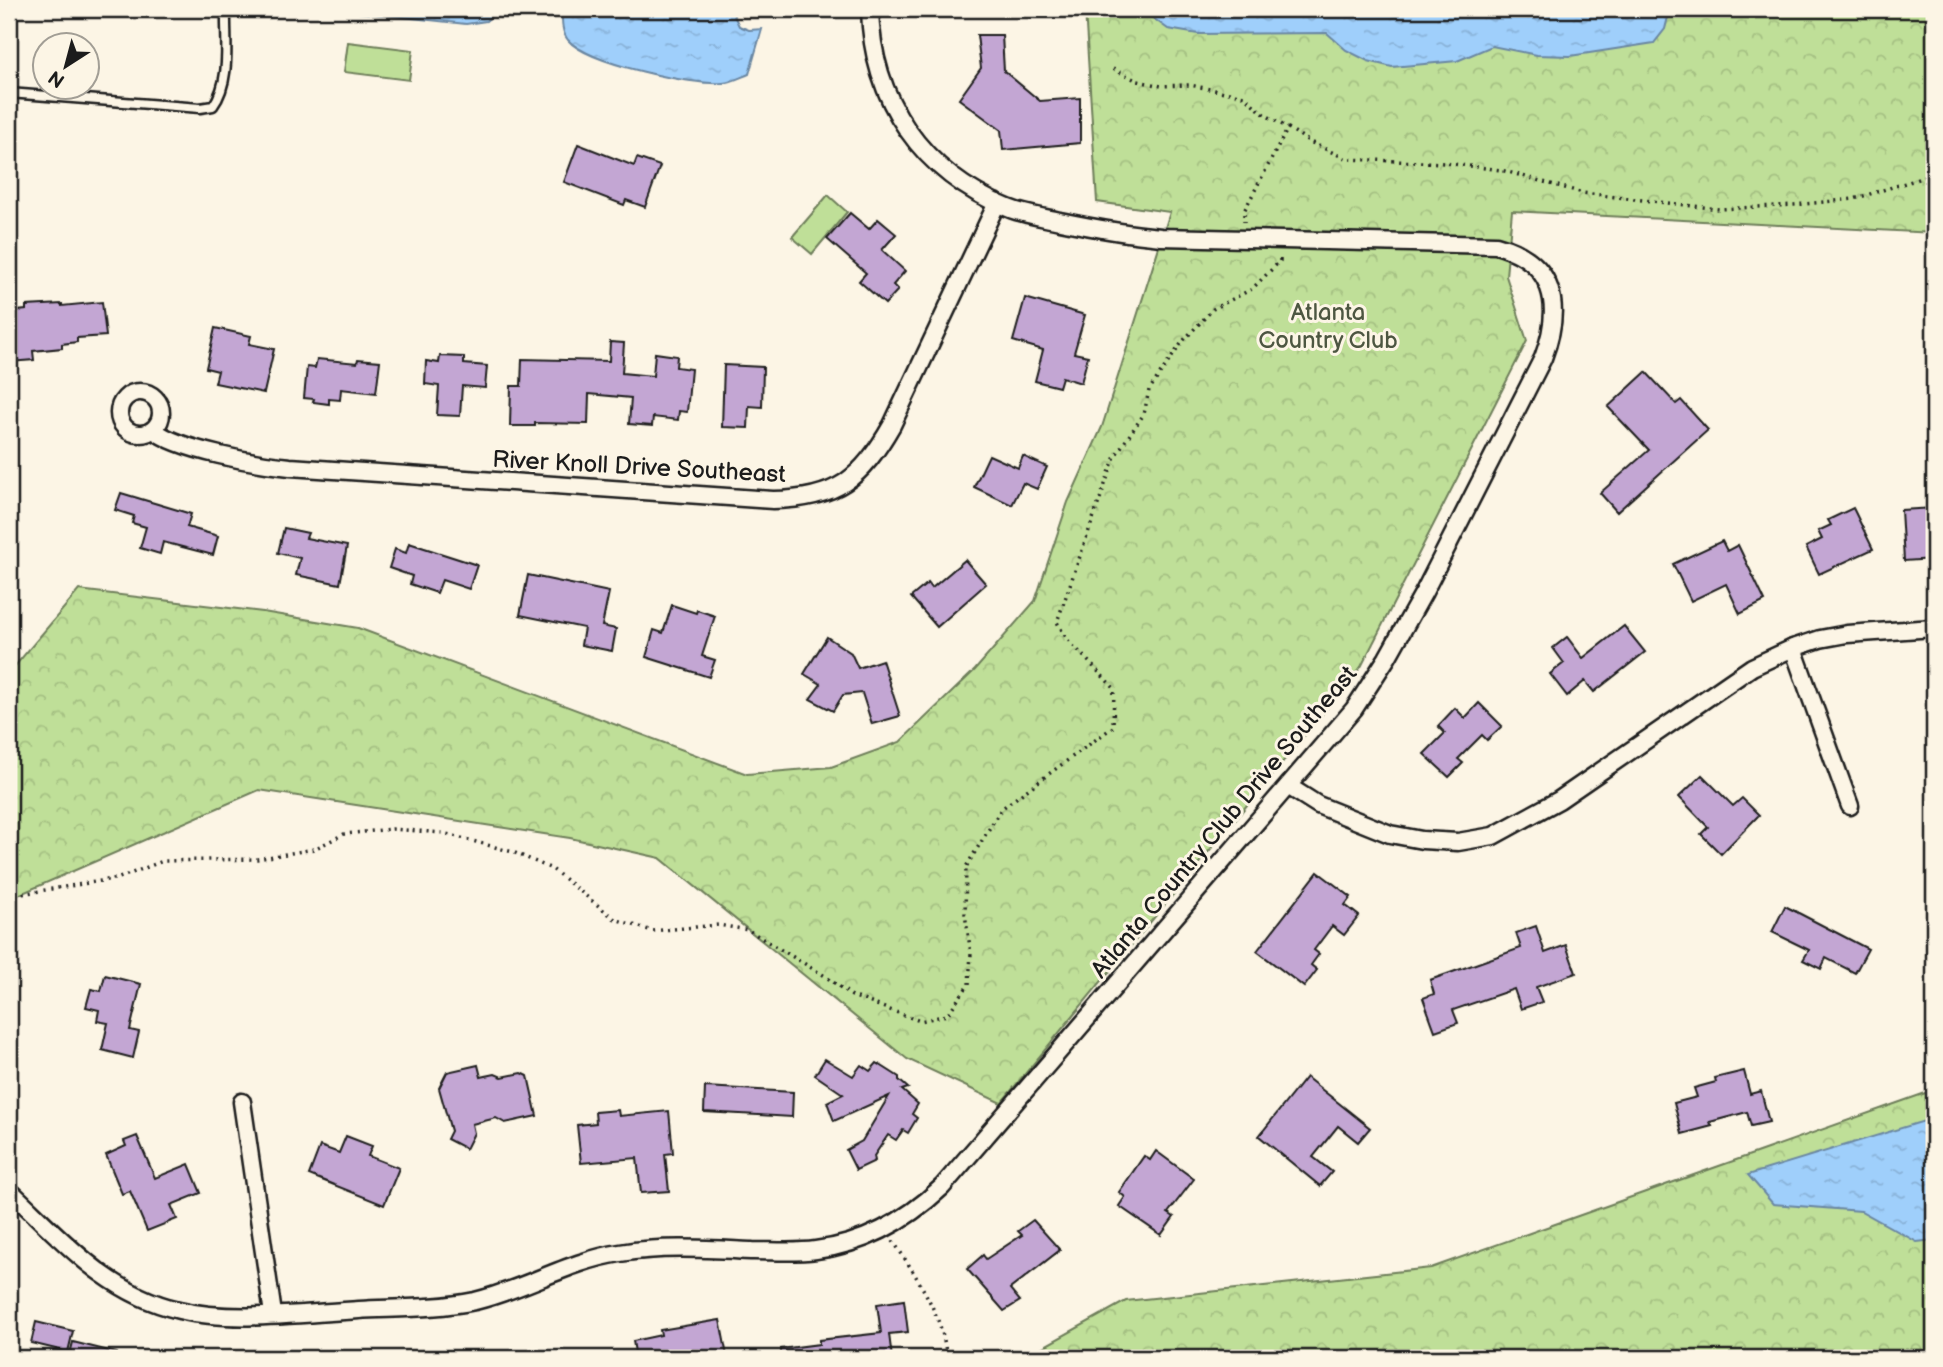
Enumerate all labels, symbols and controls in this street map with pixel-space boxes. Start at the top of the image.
north arrow [32,32,102,102]
text: N [44,65,69,92]
park label: Atlanta Country Club [1258,298,1398,355]
street label: River Knoll Drive Southeast [492,445,787,489]
street label: Atlanta Country Club Drive Southeast [1085,660,1364,984]

